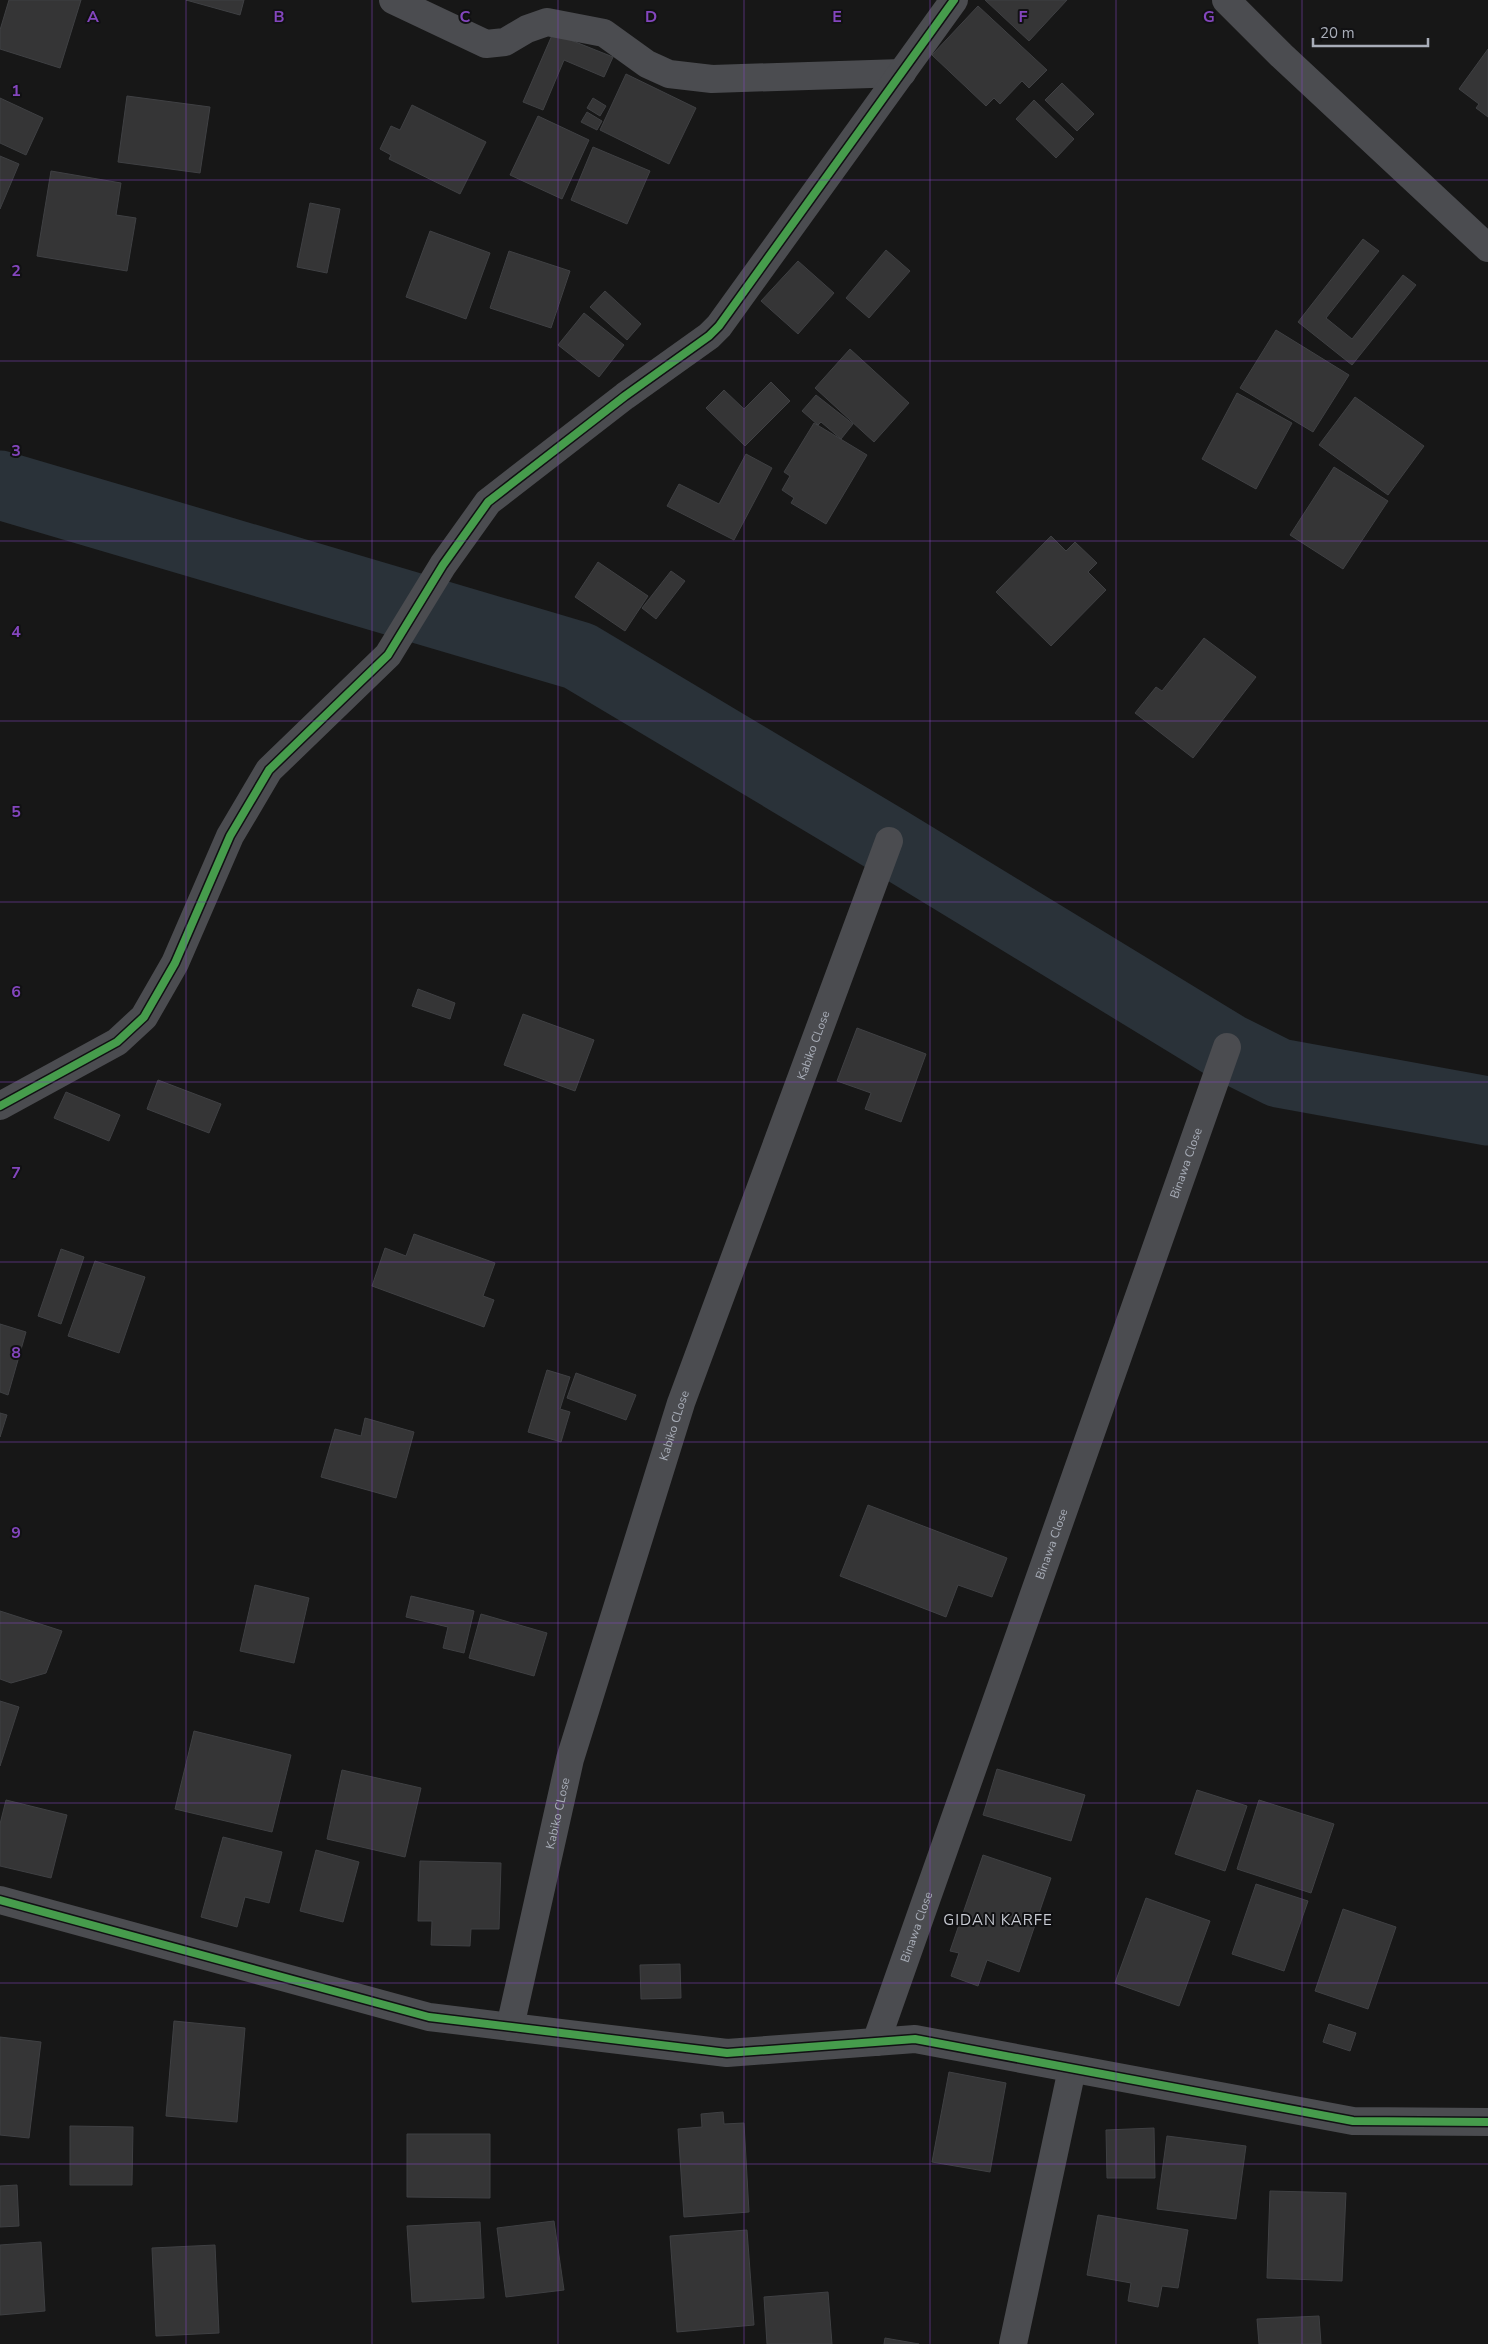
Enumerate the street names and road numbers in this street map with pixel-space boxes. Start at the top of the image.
street label: Kabiko CLose [793,1008,834,1082]
street label: Binawa Close [1166,1126,1206,1201]
street label: Kabiko CLose [656,1388,693,1463]
street label: Binawa Close [1032,1507,1071,1582]
street label: Kabiko CLose [542,1776,574,1851]
street label: Binawa Close [897,1889,936,1964]

